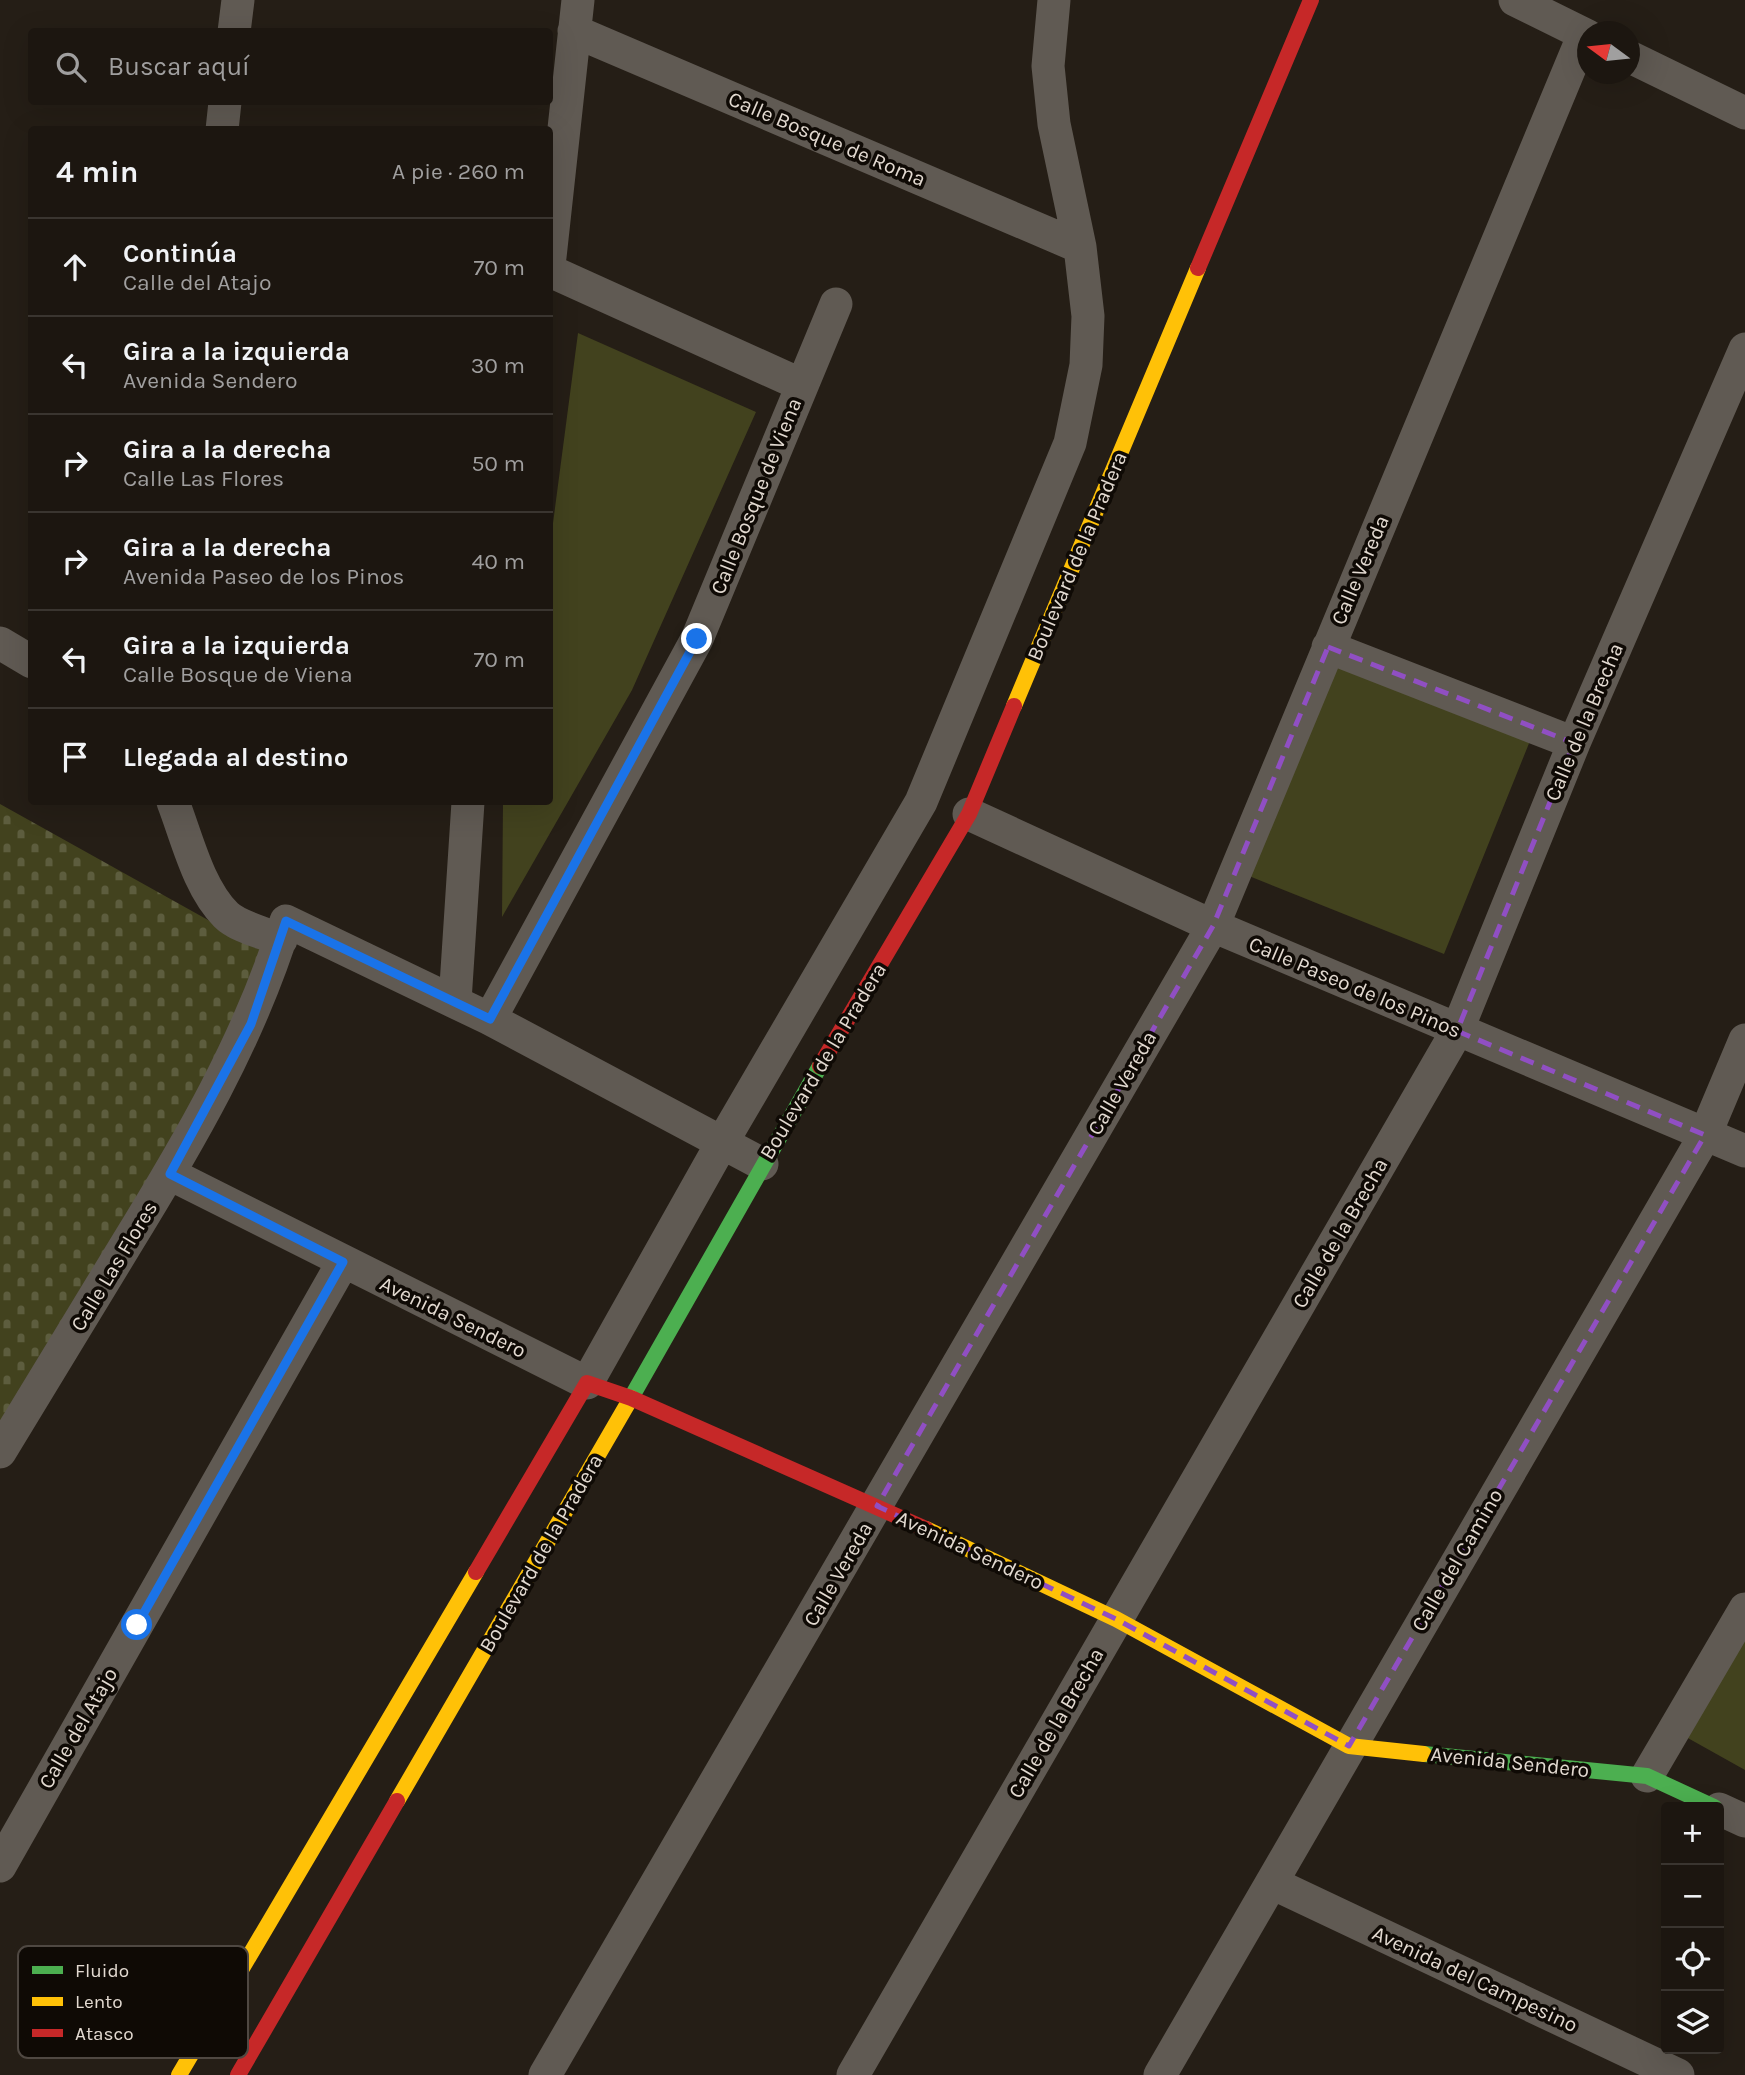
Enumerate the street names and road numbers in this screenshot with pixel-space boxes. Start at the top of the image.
street label: Calle Bosque de Roma [725,87,929,191]
street label: Calle Bosque de Viena [706,394,806,598]
street label: Boulevard de la Pradera [1022,448,1132,664]
street label: Calle Vereda [1326,512,1394,628]
street label: Calle de la Brecha [1540,639,1628,805]
street label: Calle Paseo de los Pinos [1245,931,1465,1043]
street label: Boulevard de la Pradera [755,958,891,1164]
street label: Calle Vereda [1083,1027,1161,1139]
street label: Calle de la Brecha [1287,1154,1393,1312]
street label: Calle Las Flores [66,1197,162,1335]
street label: Avenida Sendero [376,1271,530,1363]
street label: Boulevard de la Pradera [474,1450,608,1656]
street label: Calle del Camino [1406,1484,1508,1636]
street label: Avenida Sendero [893,1505,1047,1595]
street label: Calle Vereda [799,1518,877,1630]
street label: Calle de la Brecha [1003,1644,1109,1802]
street label: Calle del Atajo [34,1663,122,1793]
street label: Avenida Sendero [1430,1742,1590,1782]
street label: Avenida del Campesino [1369,1921,1581,2037]

